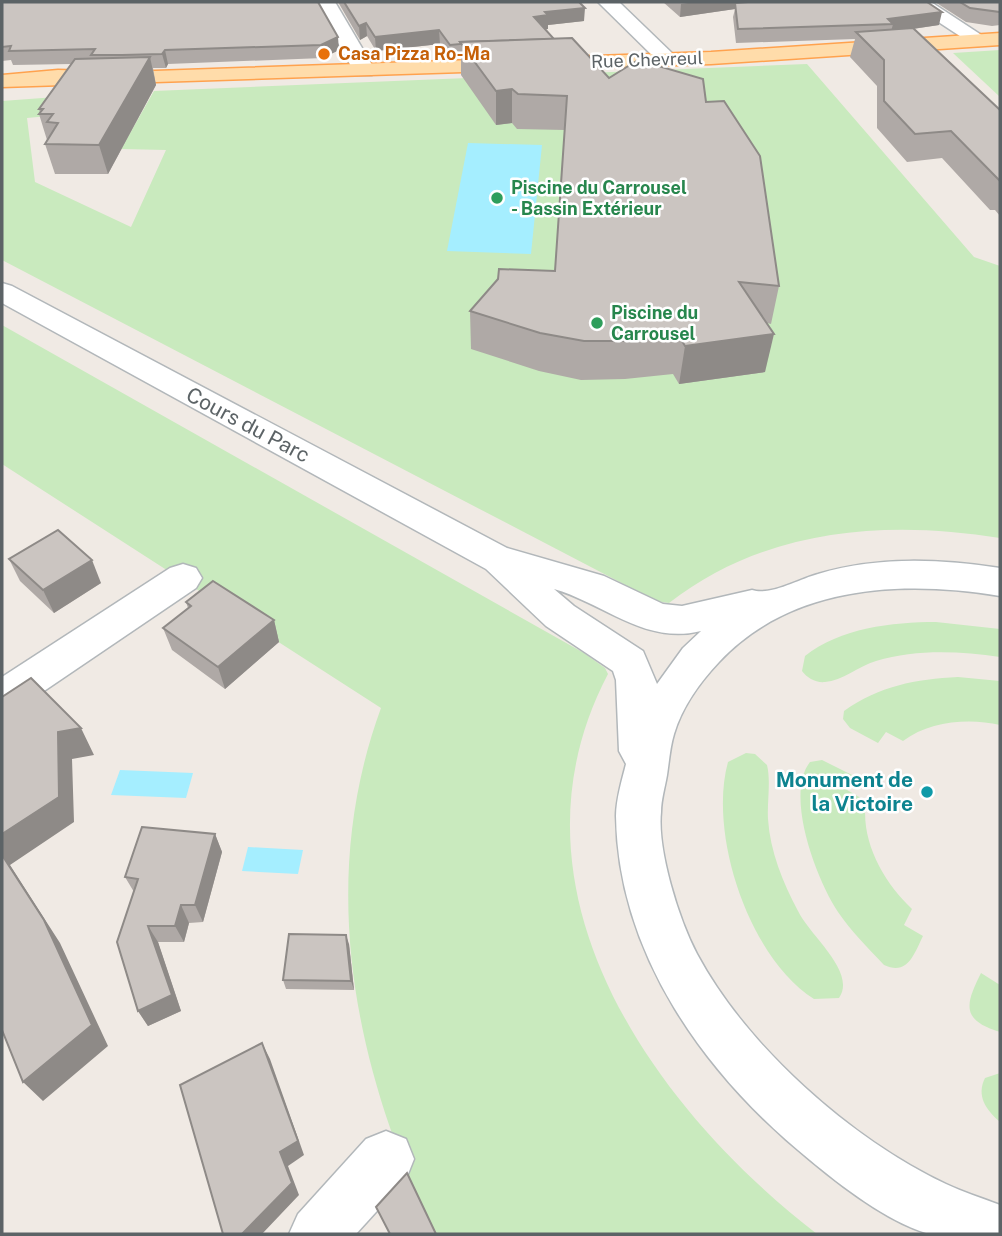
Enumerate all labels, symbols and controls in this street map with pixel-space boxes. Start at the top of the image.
place label: Casa Pizza Ro-Ma [338,43,490,64]
marker: Casa Pizza Ro-Ma [316,46,332,62]
street label: Rue Chevreul [591,47,703,72]
place label: Piscine du Carrousel - Bassin Extérieur [511,177,687,219]
marker: Piscine du Carrousel - Bassin Extérieur [489,190,505,206]
place label: Piscine du Carrousel [611,302,698,344]
marker: Piscine du Carrousel [589,315,605,331]
street label: Cours du Parc [182,382,314,468]
place label: Monument de la Victoire [776,767,913,816]
marker: Monument de la Victoire [919,784,935,800]

